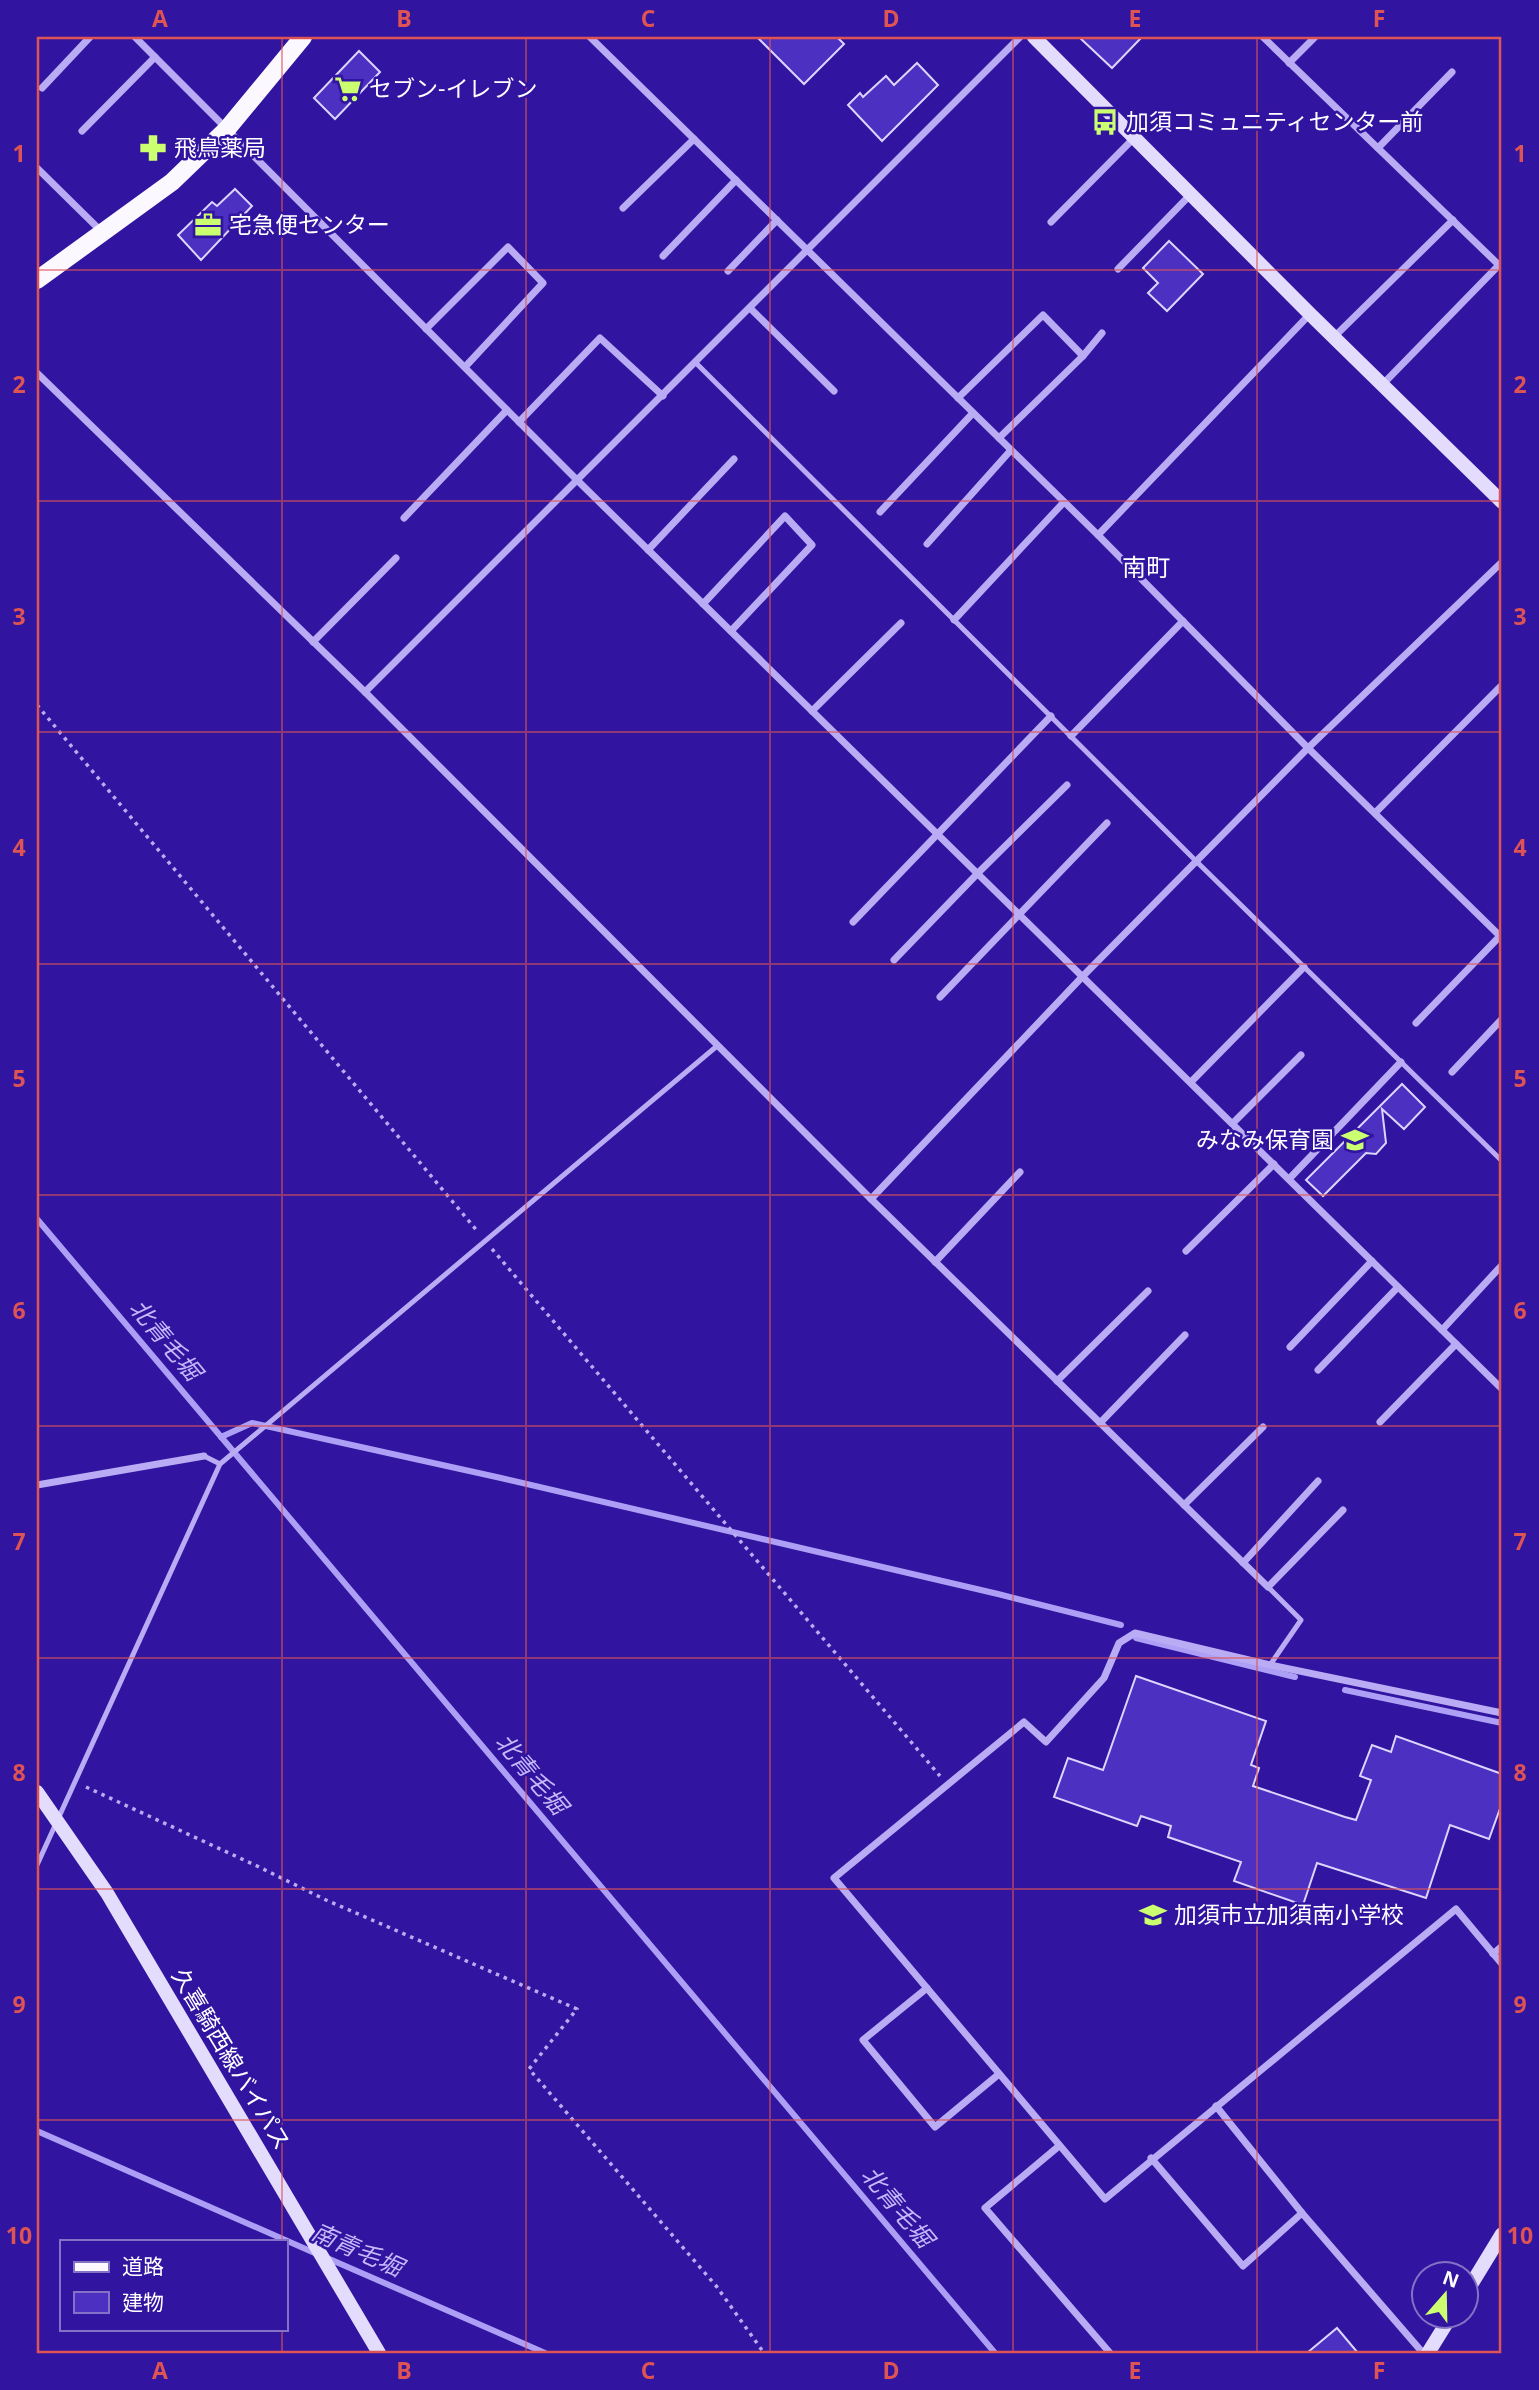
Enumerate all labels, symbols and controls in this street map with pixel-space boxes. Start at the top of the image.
text: A [152,2,168,34]
text: B [396,2,412,34]
text: C [641,2,655,34]
text: D [882,2,900,34]
text: E [1129,2,1141,34]
text: F [1373,2,1385,34]
place label: セブン-イレブン [369,72,537,104]
supermarket icon: セブン-イレブン [333,74,363,104]
place label: 加須コミュニティセンター前 [1126,105,1424,137]
bus stop icon: 加須コミュニティセンター前 [1090,107,1120,137]
place label: 飛鳥薬局 [174,131,266,163]
pharmacy icon: 飛鳥薬局 [138,133,168,163]
text: 1 [12,137,26,169]
text: 1 [1513,137,1527,169]
place label: 宅急便センター [229,208,390,240]
office icon: 宅急便センター [193,210,223,240]
text: 2 [12,368,26,400]
text: 2 [1513,368,1527,400]
district label: 南町 [1122,550,1170,583]
text: 3 [12,600,26,632]
text: 3 [1513,600,1527,632]
text: 4 [12,831,26,863]
text: 4 [1513,831,1527,863]
text: 5 [12,1062,26,1094]
text: 5 [1513,1062,1527,1094]
place label: みなみ保育園 [1196,1123,1334,1155]
school or university icon: みなみ保育園 [1340,1125,1370,1155]
water label: 北青毛堀 [123,1292,212,1389]
text: 6 [12,1294,26,1326]
text: 6 [1513,1294,1527,1326]
text: 7 [12,1525,26,1557]
text: 7 [1513,1525,1527,1557]
water label: 北青毛堀 [489,1726,578,1823]
text: 8 [12,1756,26,1788]
text: 8 [1513,1756,1527,1788]
place label: 加須市立加須南小学校 [1174,1898,1404,1930]
school or university icon: 加須市立加須南小学校 [1138,1900,1168,1930]
street label: 久喜騎西線バイパス [165,1962,299,2155]
text: 9 [12,1988,26,2020]
text: 9 [1513,1988,1527,2020]
water label: 北青毛堀 [855,2159,944,2256]
water label: 南青毛堀 [307,2214,412,2285]
text: 10 [6,2219,32,2251]
text: 10 [1507,2219,1533,2251]
legend [60,2240,287,2330]
text: 道路 [122,2252,164,2280]
north arrow [1410,2260,1480,2330]
text: N [1439,2264,1463,2294]
text: 建物 [122,2288,164,2316]
text: A [152,2354,168,2386]
text: B [396,2354,412,2386]
text: C [641,2354,655,2386]
text: D [882,2354,900,2386]
text: E [1129,2354,1141,2386]
text: F [1373,2354,1385,2386]

